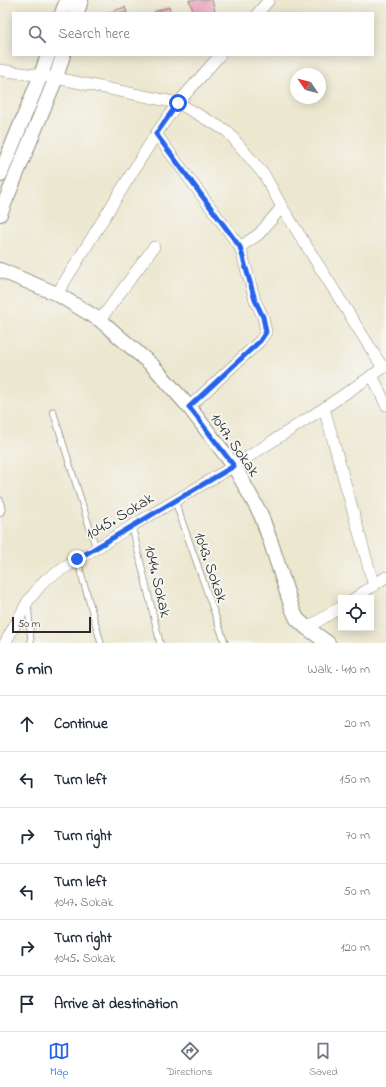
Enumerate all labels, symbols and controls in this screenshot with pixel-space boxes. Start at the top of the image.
search box [12,12,374,56]
icon: search [26,23,48,45]
text: Search here [58,23,130,45]
north arrow [290,68,326,104]
route start [169,94,187,112]
street label: 1047. Sokak [204,408,266,483]
street label: 1045. Sokak [81,486,160,547]
street label: 1043. Sokak [187,529,234,607]
street label: 1044. Sokak [137,543,177,621]
route end [68,550,86,568]
map controls [338,595,374,631]
button: locate [338,595,374,631]
scale bar [12,615,91,634]
text: 50 m [18,616,40,632]
text: 6 min [16,657,52,682]
text: Walk · 410 m [307,660,370,679]
icon: ahead [16,713,38,735]
text: Continue [54,713,108,735]
text: 20 m [345,714,370,733]
icon: left [16,769,38,791]
text: Turn left [54,769,107,791]
text: 150 m [339,770,370,789]
icon: right [16,825,38,847]
text: Turn right [54,825,112,847]
text: 70 m [346,826,370,845]
text: Turn left [54,871,107,893]
icon: left [16,881,38,903]
text: 50 m [344,882,370,901]
text: 1047. Sokak [54,893,114,912]
text: Turn right [54,927,112,949]
icon: right [16,937,38,959]
text: 120 m [340,938,370,957]
text: 1045. Sokak [54,949,116,968]
icon: arrive [16,993,38,1015]
text: Arrive at destination [54,993,178,1015]
tab: Map [48,1040,70,1080]
tab: Directions [167,1040,213,1080]
tab: Saved [309,1040,338,1080]

